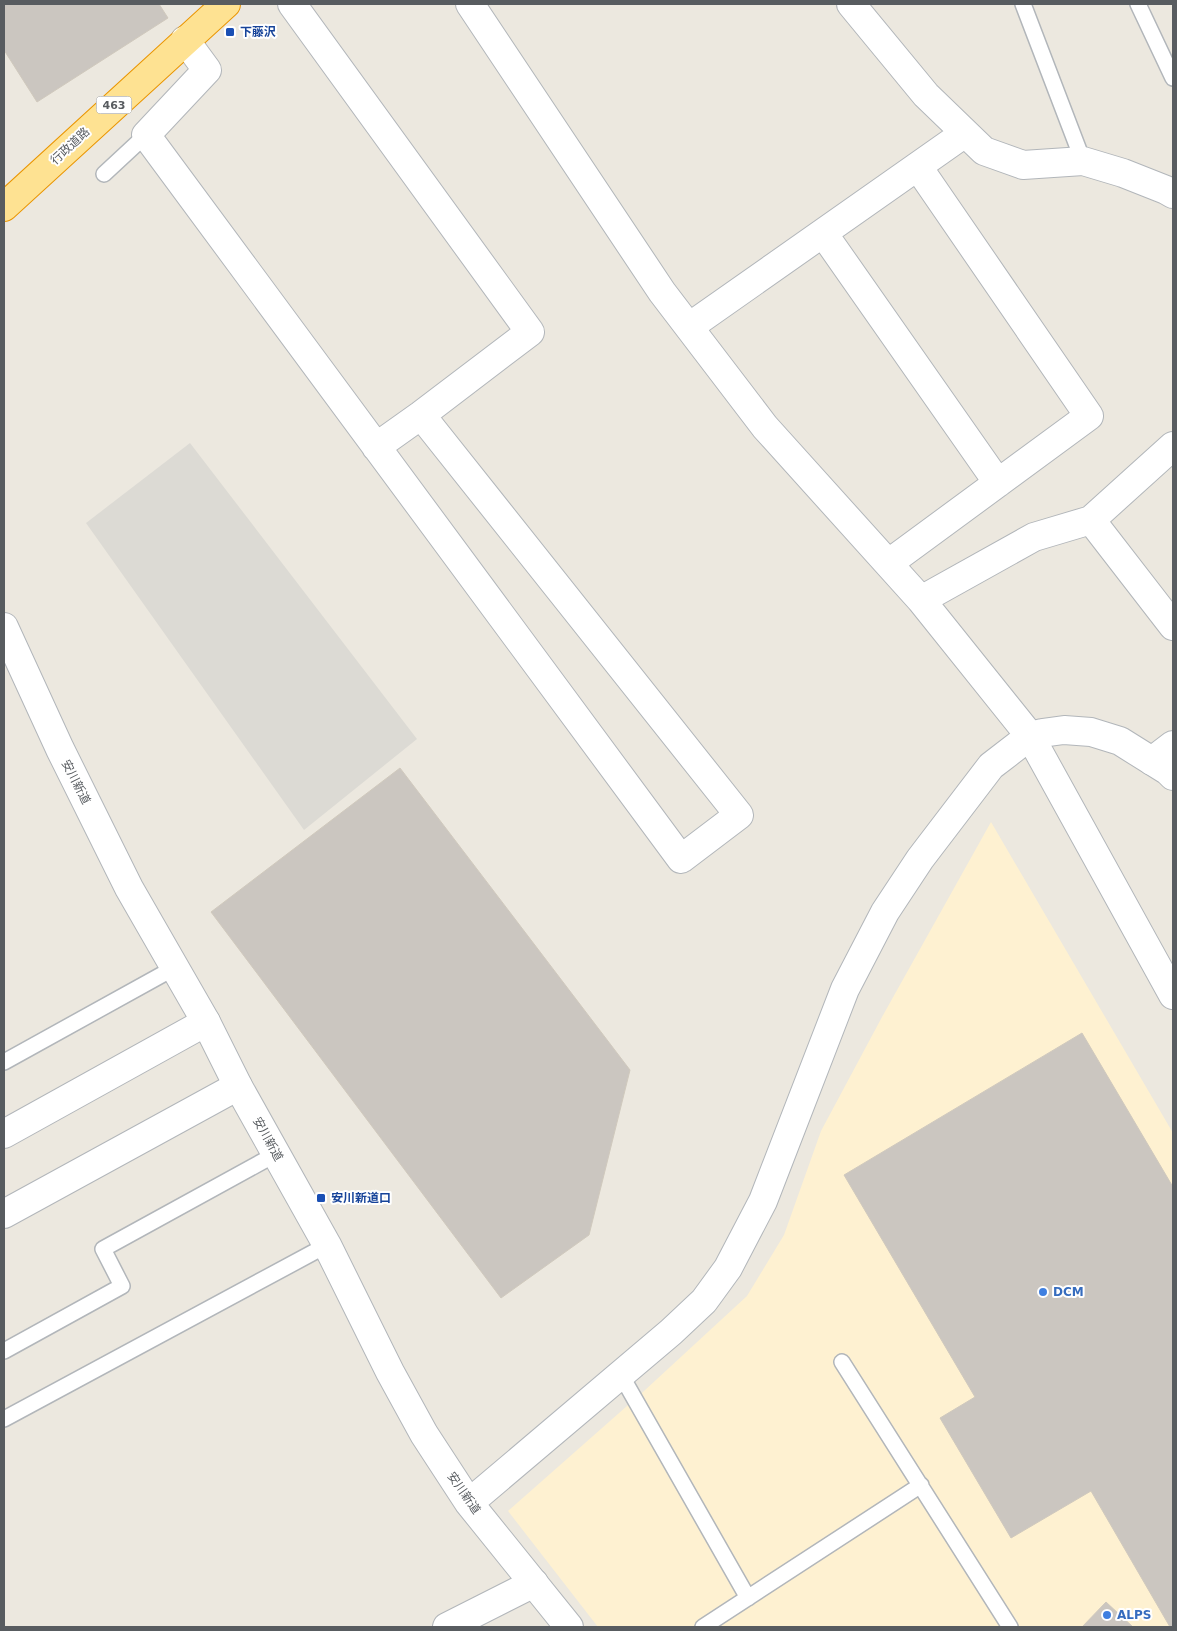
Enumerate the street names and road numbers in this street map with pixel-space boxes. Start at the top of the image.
road number: 463 [96,96,132,114]
street label: 行政道路 [48,125,92,167]
street label: 安川新道 [59,757,93,807]
street label: 安川新道 [250,1115,286,1163]
street label: 安川新道 [444,1469,484,1517]

